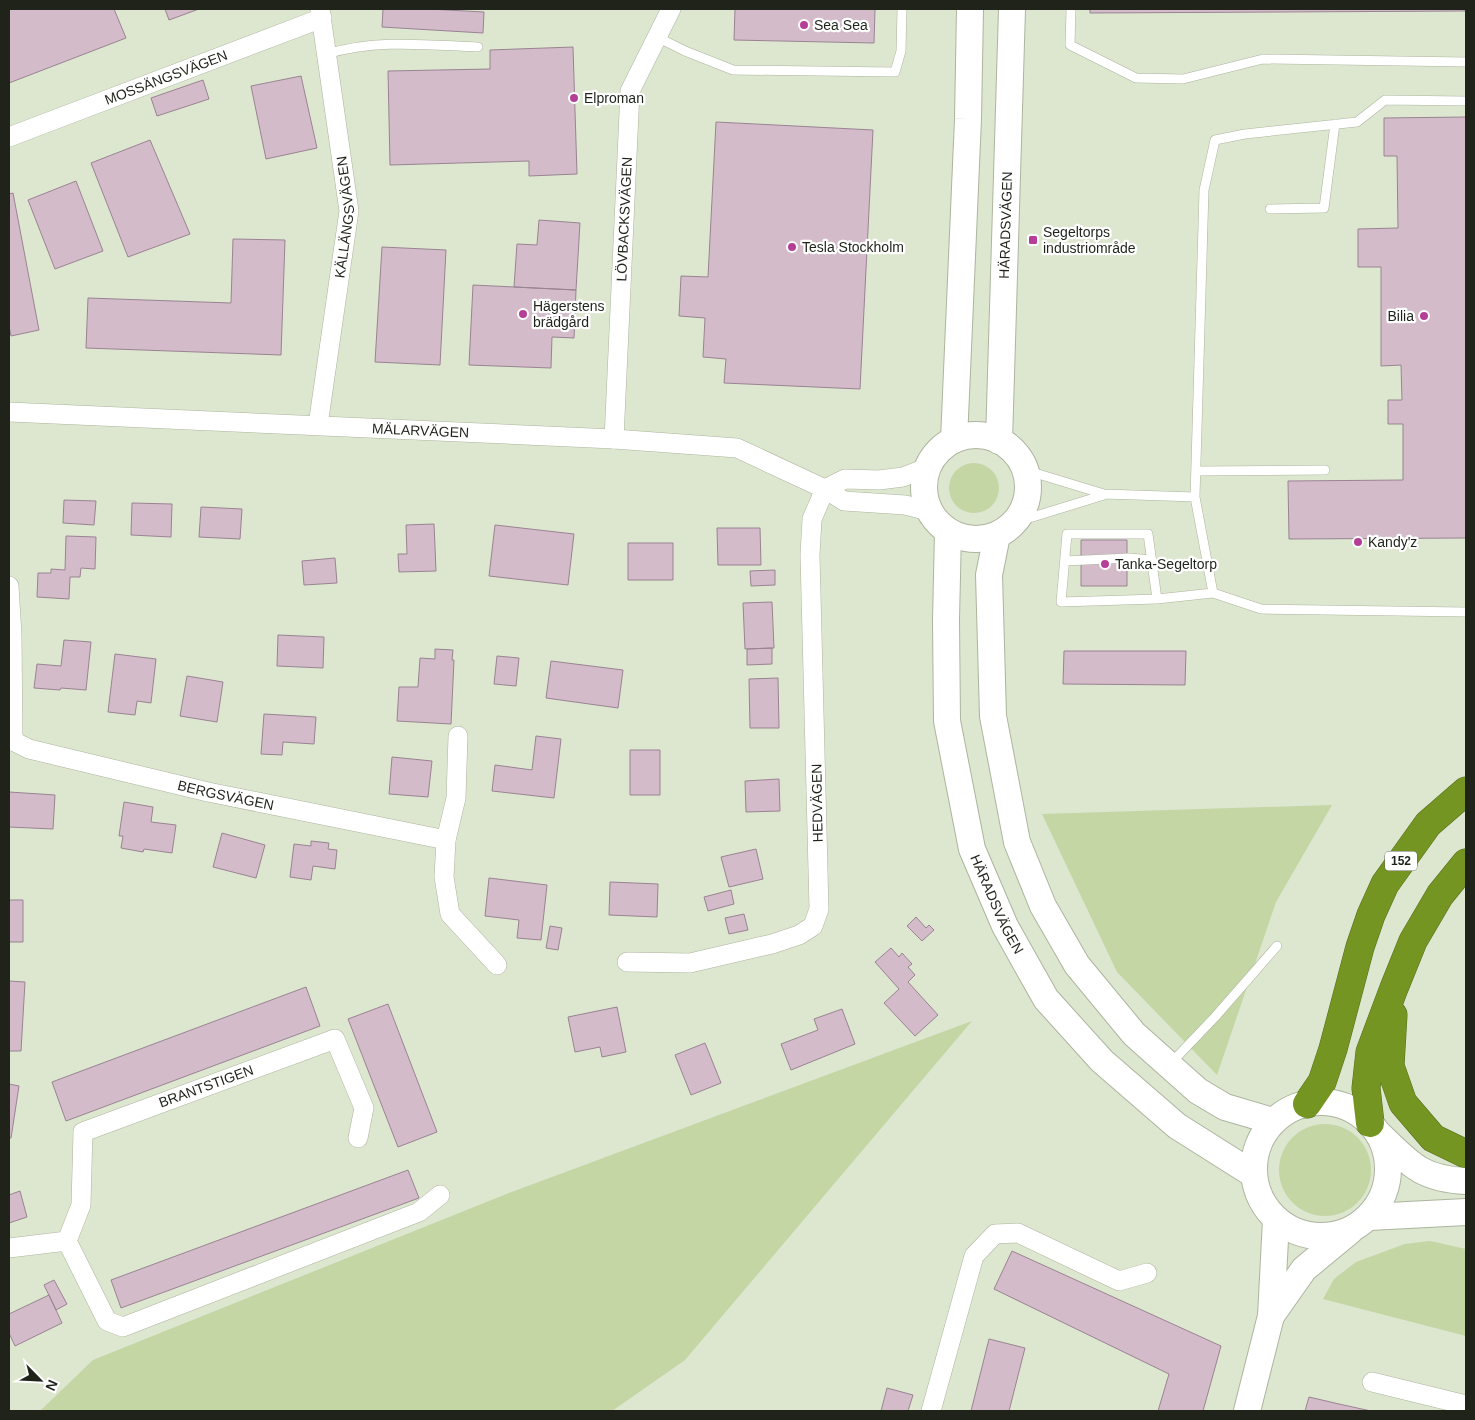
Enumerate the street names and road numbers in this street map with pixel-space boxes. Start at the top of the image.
street label: MOSSÄNGSVÄGEN [102,47,230,108]
street label: KÄLLÄNGSVÄGEN [331,155,357,279]
street label: LÖVBACKSVÄGEN [613,157,635,282]
street label: HÄRADSVÄGEN [996,171,1015,279]
street label: MÄLARVÄGEN [372,420,469,441]
street label: HEDVÄGEN [808,764,826,842]
street label: BERGSVÄGEN [176,777,275,813]
road number: 152 [1385,851,1417,870]
street label: HÄRADSVÄGEN [967,852,1027,957]
street label: BRANTSTIGEN [156,1061,256,1111]

